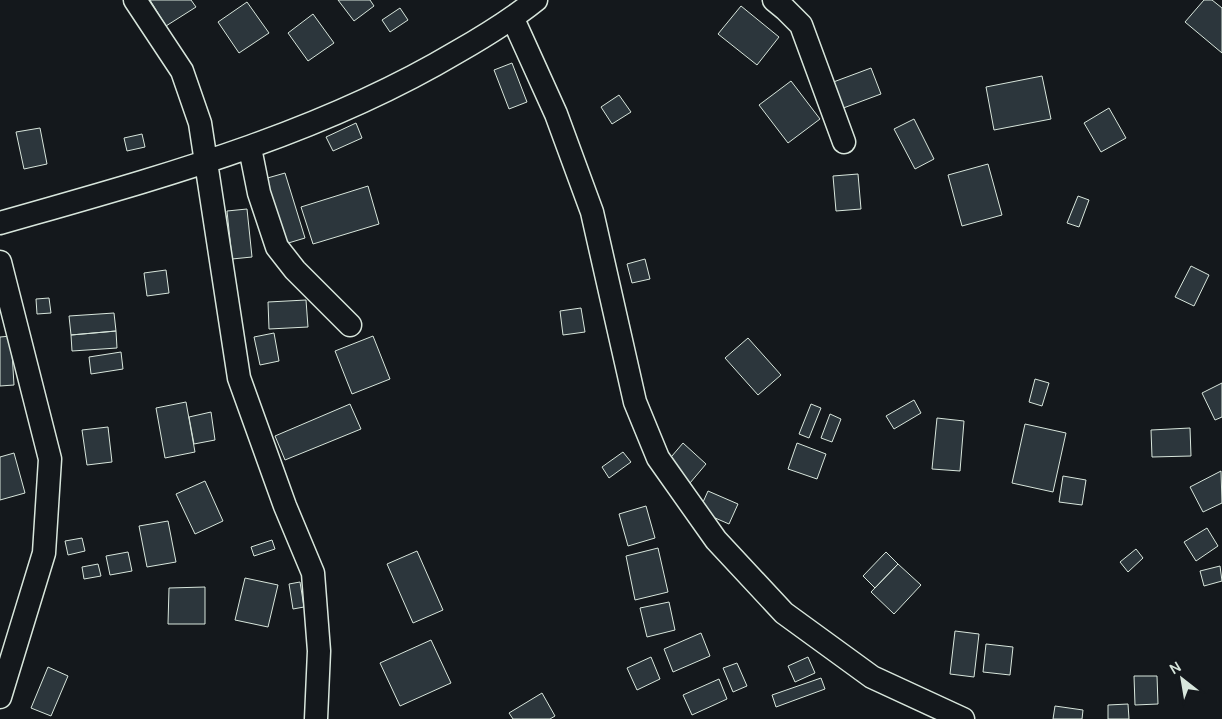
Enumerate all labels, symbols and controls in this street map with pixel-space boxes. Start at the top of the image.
north arrow [1157,654,1207,704]
text: N [1166,657,1184,678]

